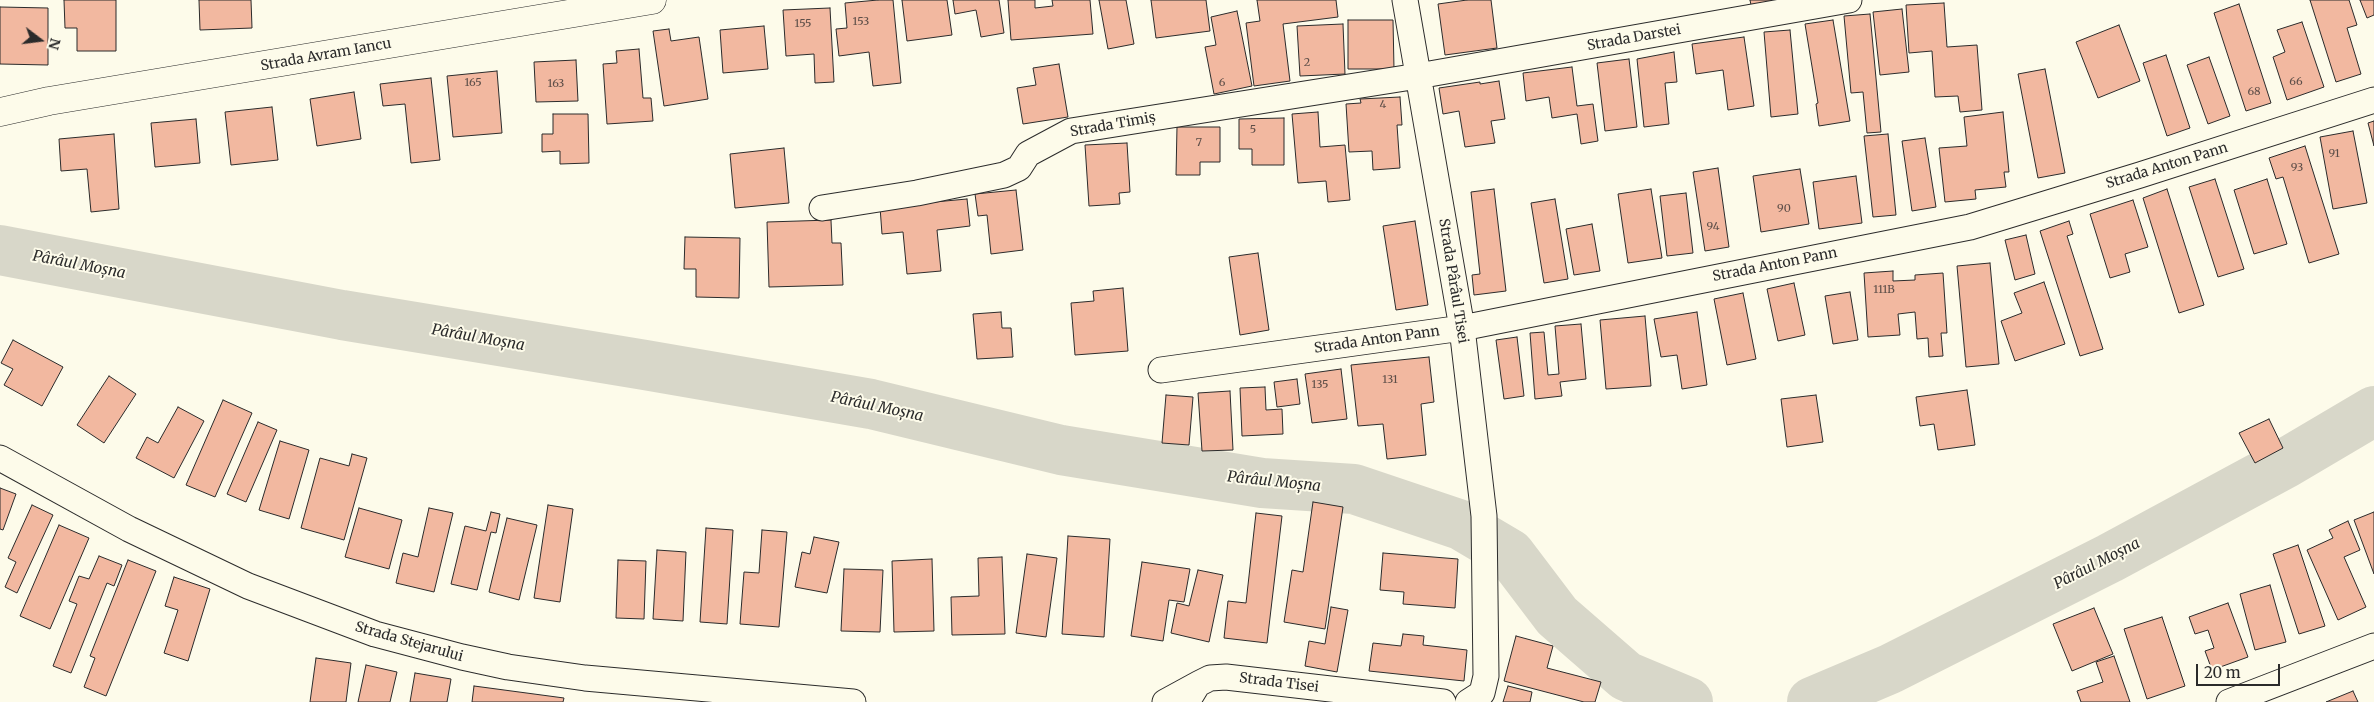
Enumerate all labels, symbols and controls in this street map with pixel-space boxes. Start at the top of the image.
north arrow [15,15,65,65]
house number: 153 [853,15,869,29]
house number: 155 [795,17,811,31]
street label: Strada Darstei [1586,21,1682,55]
street label: Strada Avram Iancu [259,35,393,75]
text: N [44,36,65,52]
house number: 2 [1304,56,1310,70]
house number: 66 [2289,75,2303,89]
house number: 165 [464,76,482,90]
house number: 6 [1219,76,1225,90]
house number: 163 [548,77,564,91]
house number: 68 [2247,85,2261,99]
house number: 4 [1380,98,1386,112]
street label: Strada Timiș [1069,109,1157,141]
house number: 5 [1250,123,1256,137]
house number: 7 [1196,136,1202,150]
street label: Strada Anton Pann [2104,139,2230,193]
house number: 91 [2328,147,2340,161]
house number: 93 [2291,161,2303,175]
house number: 90 [1777,202,1791,216]
street label: Strada Pârâul Tisei [1435,217,1471,345]
house number: 94 [1706,220,1720,234]
street label: Strada Anton Pann [1711,245,1839,285]
water label: Pârâul Moșna [31,247,127,283]
house number: 111B [1873,283,1895,297]
water label: Pârâul Moșna [430,321,526,355]
street label: Strada Anton Pann [1313,323,1441,357]
house number: 131 [1382,373,1398,387]
house number: 135 [1312,378,1328,392]
water label: Pârâul Moșna [829,388,925,426]
water label: Pârâul Moșna [1226,468,1322,496]
water label: Pârâul Moșna [2051,535,2143,593]
street label: Strada Stejarului [353,619,465,665]
scale bar [2199,654,2283,686]
text: 20 m [2204,663,2241,682]
street label: Strada Tisei [1238,670,1320,696]

